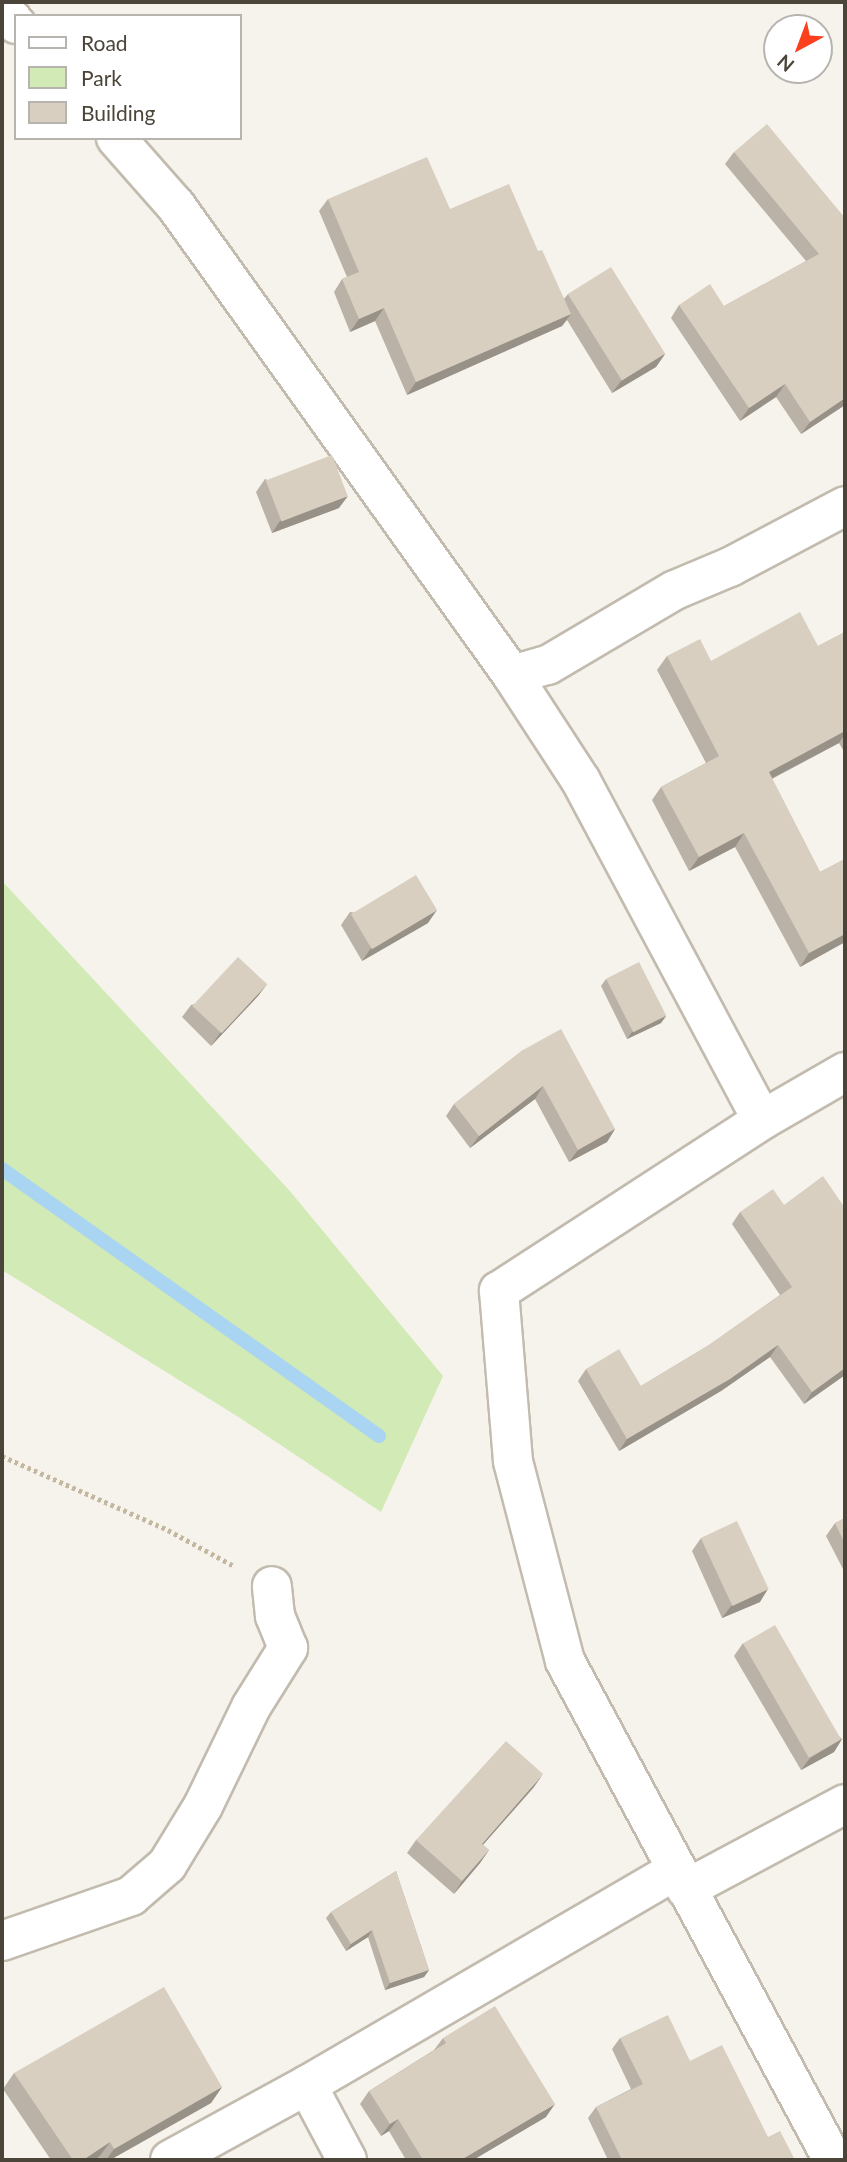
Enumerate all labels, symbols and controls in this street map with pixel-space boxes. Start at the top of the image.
legend [14,14,242,140]
north arrow [763,14,833,84]
text: Road [81,30,128,55]
text: N [772,50,798,77]
text: Park [81,65,122,90]
text: Building [81,100,156,125]

